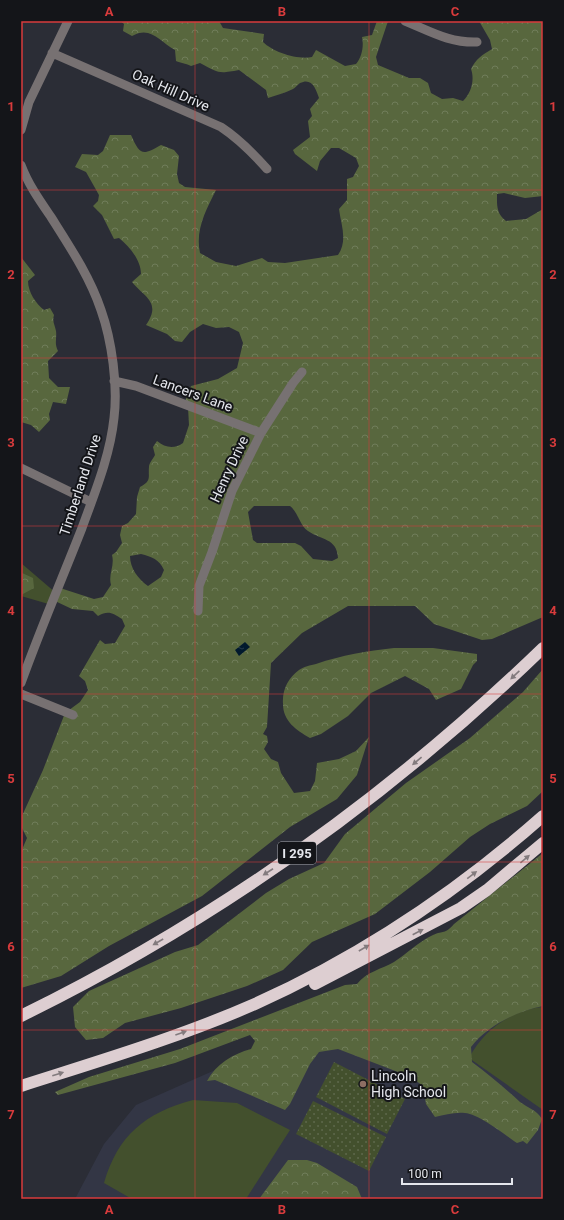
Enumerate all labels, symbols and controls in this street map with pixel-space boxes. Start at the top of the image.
text: A [105,4,114,19]
text: B [278,4,286,19]
text: C [451,4,460,19]
street label: Oak Hill Drive [130,66,212,114]
text: 1 [7,99,15,114]
text: 1 [549,99,557,114]
text: 2 [7,267,15,282]
text: 2 [549,267,557,282]
street label: Lancers Lane [151,371,235,415]
street label: Timberland Drive [56,432,104,538]
street label: Henry Drive [207,433,251,505]
text: 3 [7,435,15,450]
text: 3 [549,435,557,450]
text: 4 [7,603,15,618]
text: 4 [549,603,557,618]
one-way arrow [510,670,520,680]
one-way arrow [412,757,423,766]
text: 5 [7,771,15,786]
text: 5 [549,771,557,786]
road number: I 295 [278,842,316,864]
one-way arrow [520,854,530,863]
one-way arrow [263,869,274,876]
one-way arrow [466,871,477,879]
one-way arrow [412,929,424,935]
one-way arrow [153,938,164,945]
text: 6 [7,939,15,954]
text: 6 [549,939,557,954]
one-way arrow [358,945,370,952]
one-way arrow [176,1030,188,1036]
place label: Lincoln High School [371,1068,446,1100]
one-way arrow [52,1071,64,1077]
marker: Lincoln High School [358,1079,368,1089]
text: 7 [7,1107,15,1122]
text: 7 [549,1107,557,1122]
scale bar [402,1160,512,1186]
text: 100 m [408,1167,442,1181]
text: A [105,1202,114,1217]
text: B [278,1202,286,1217]
text: C [451,1202,460,1217]

